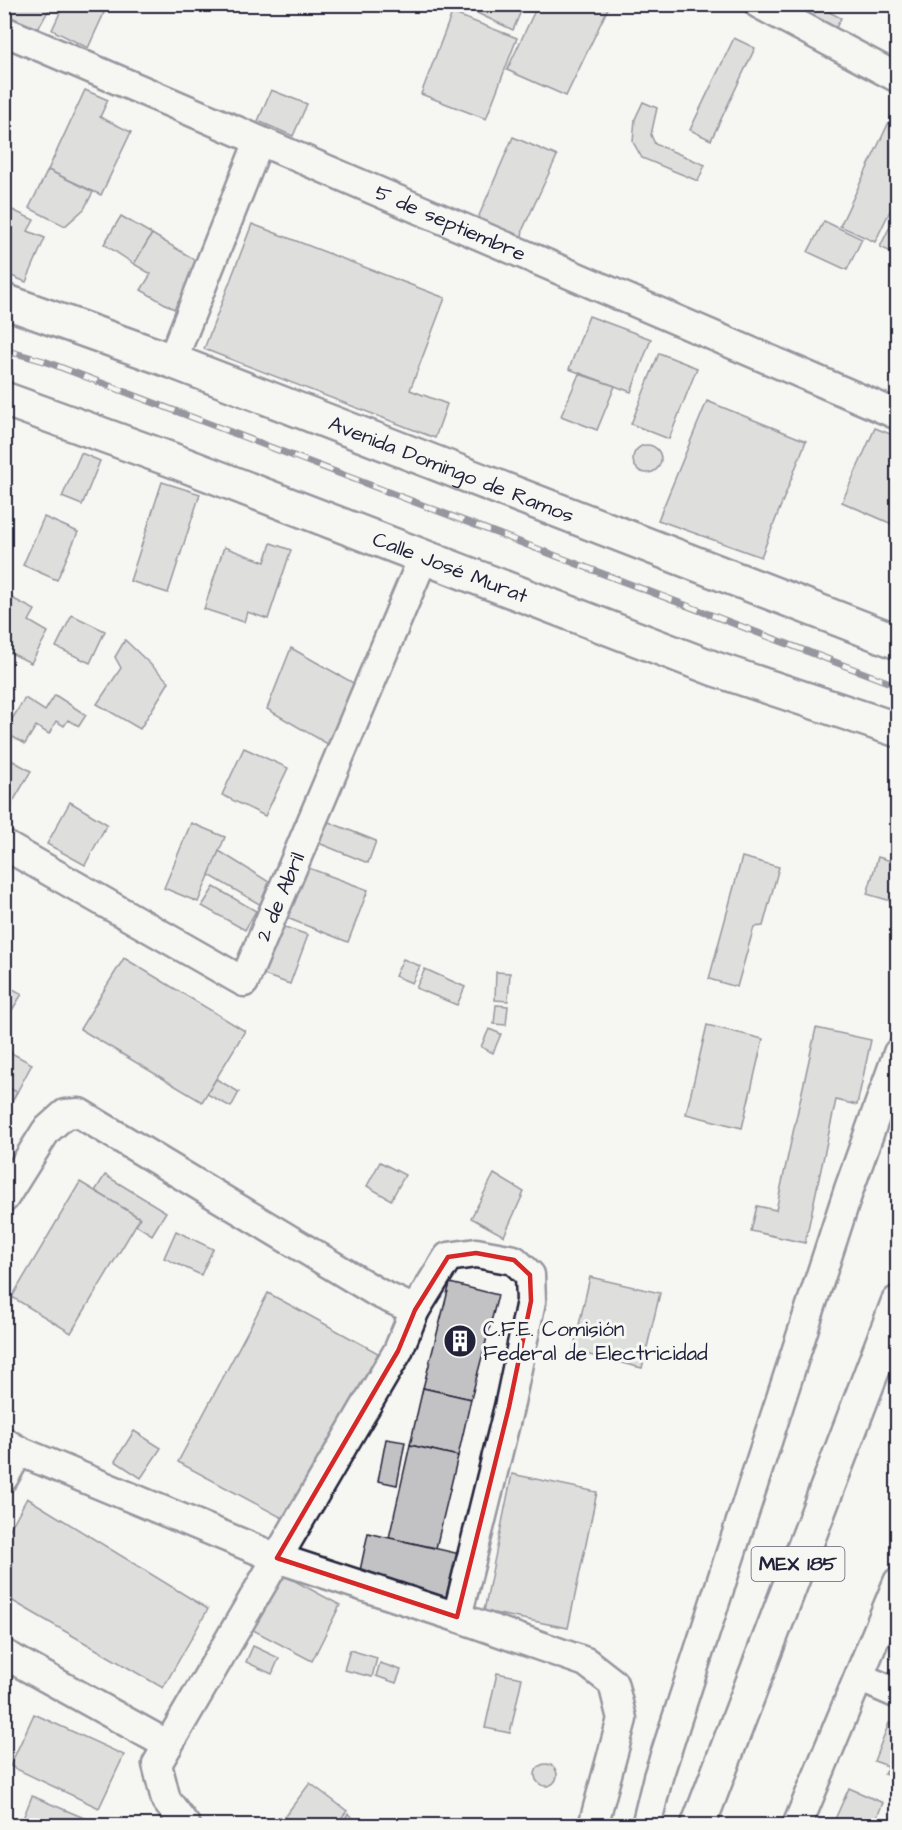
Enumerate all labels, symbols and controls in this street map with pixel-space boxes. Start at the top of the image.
street label: 5 de septiembre [371,178,531,268]
street label: Avenida Domingo de Ramos [325,409,578,530]
street label: Calle José Murat [369,524,533,610]
street label: 2 de Abril [248,848,312,946]
place label: C.F.E. Comisión Federal de Electricidad [483,1315,708,1368]
building icon: C.F.E. Comisión Federal de Electricidad [442,1323,478,1359]
road number: MEX 185 [752,1547,844,1581]

